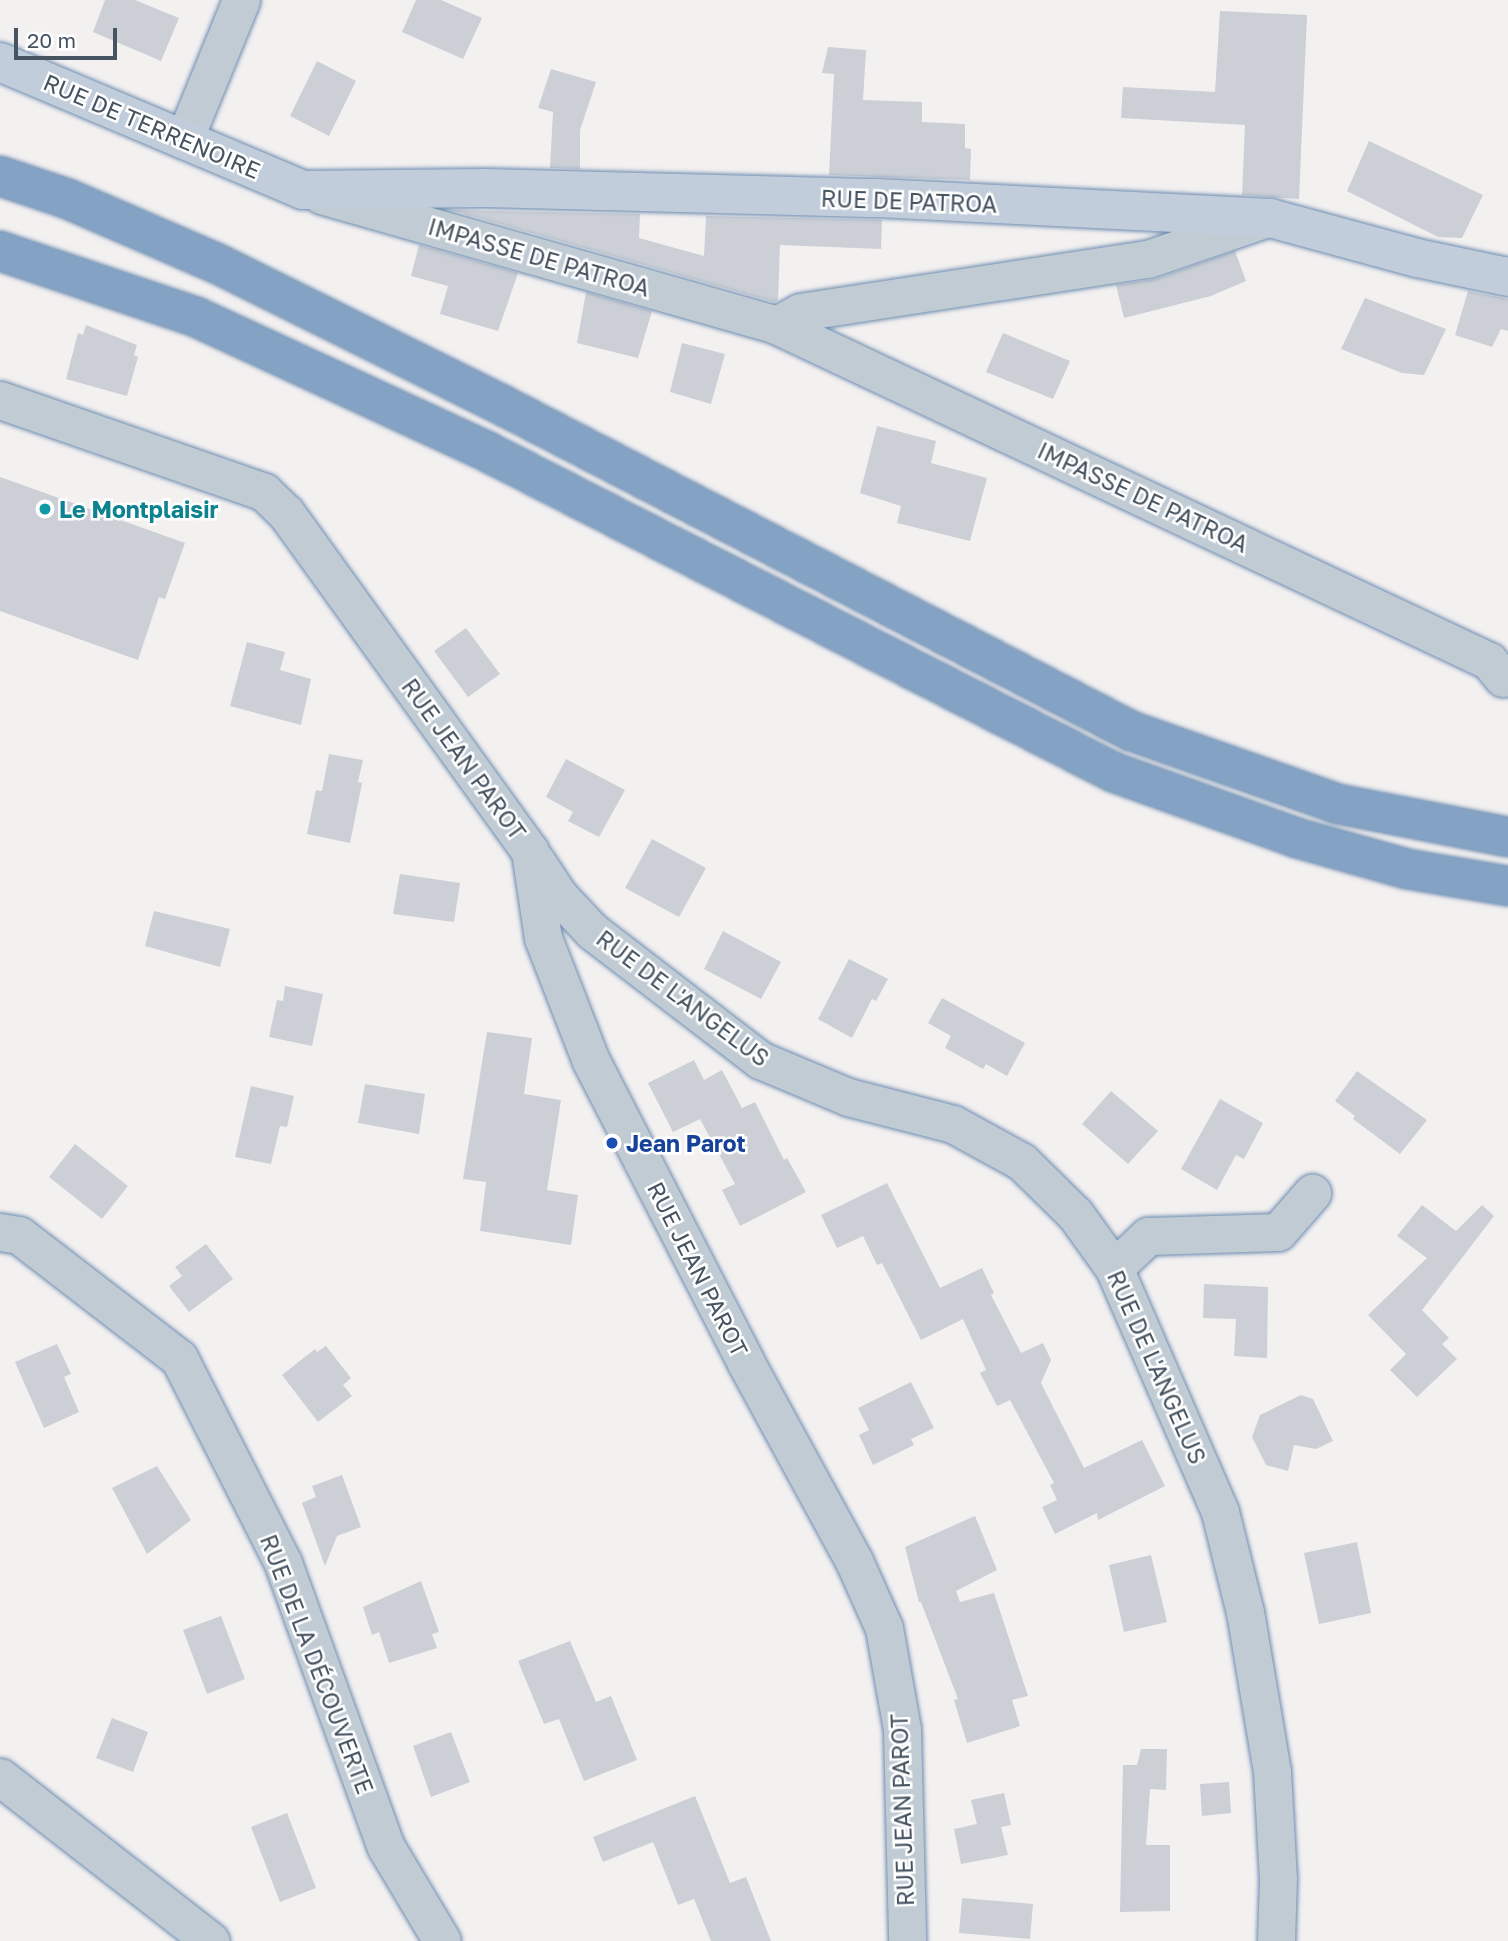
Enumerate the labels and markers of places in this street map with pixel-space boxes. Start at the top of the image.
place label: Le Montplaisir [59,495,218,523]
marker: Le Montplaisir [37,501,53,517]
place label: Jean Parot [626,1129,746,1157]
marker: Jean Parot [604,1135,620,1151]

